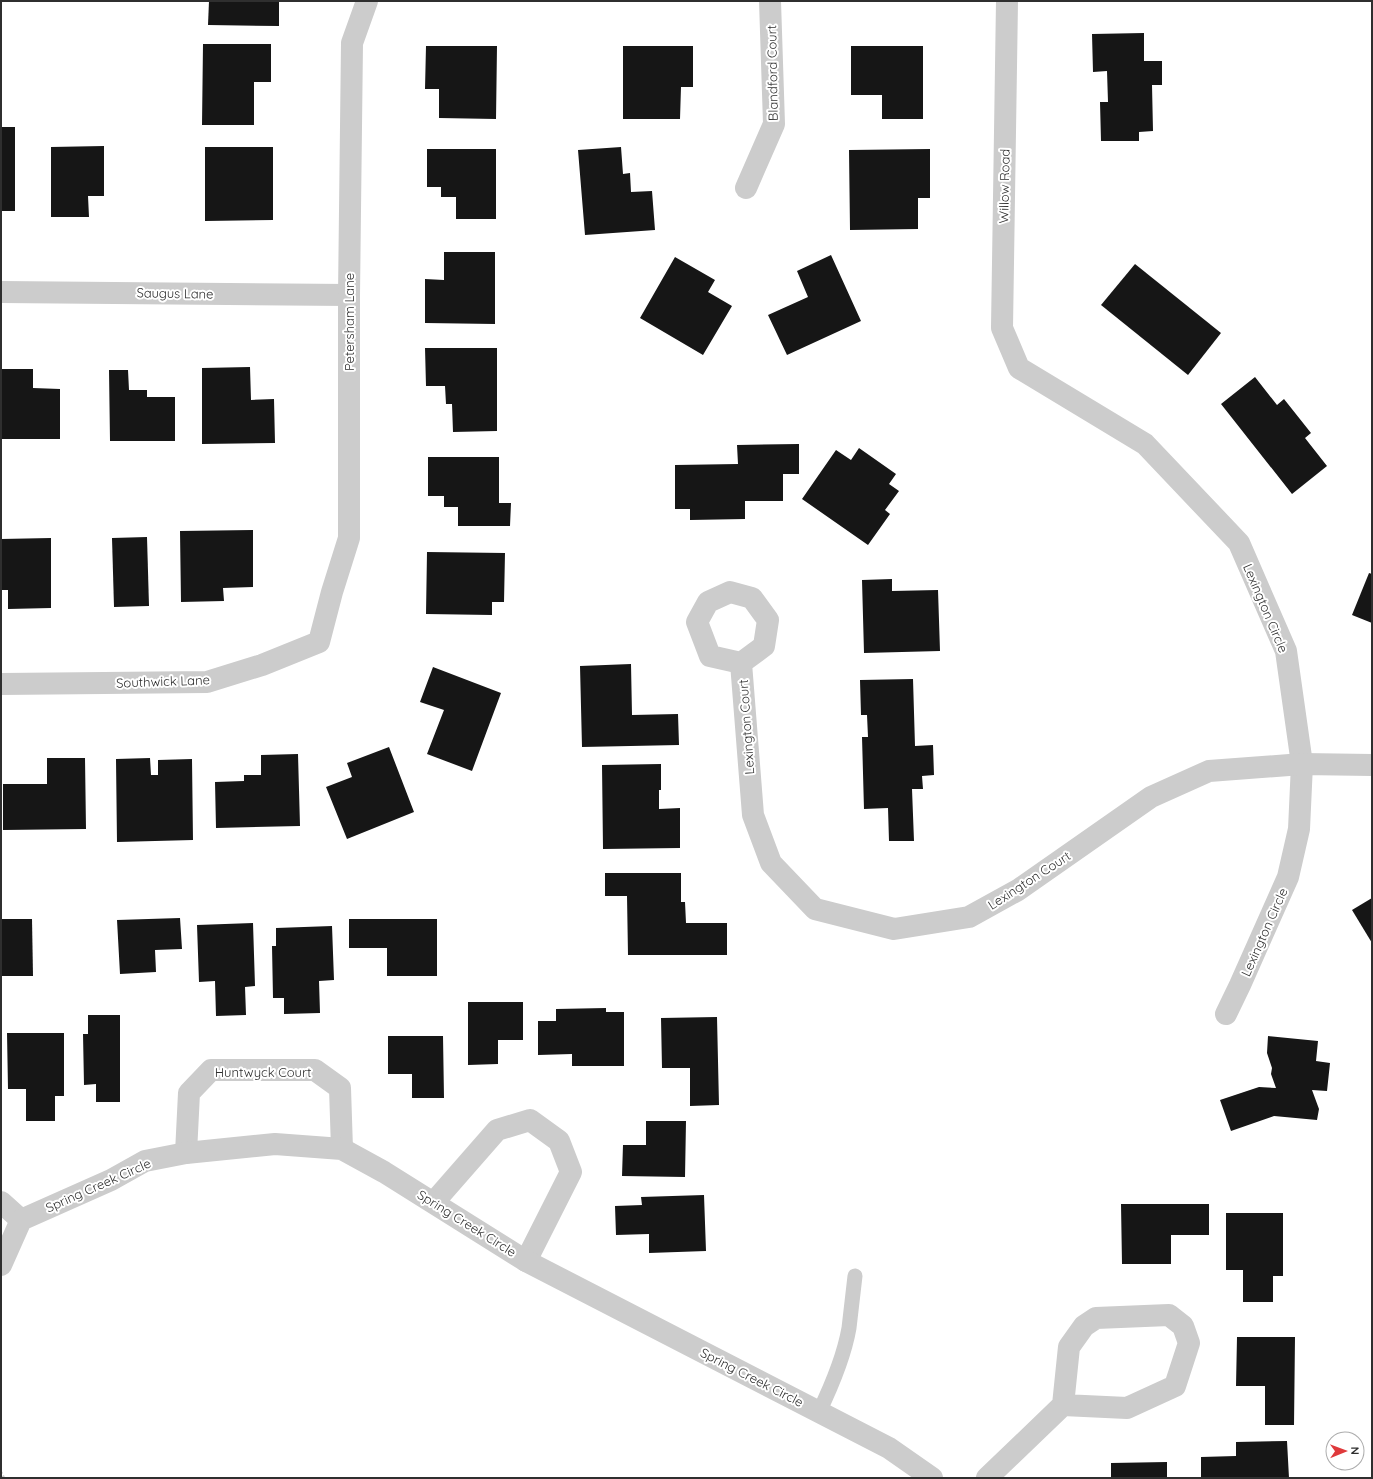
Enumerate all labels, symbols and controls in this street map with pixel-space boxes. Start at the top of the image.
street label: Blandford Court [763,25,781,121]
street label: Willow Road [995,149,1013,223]
street label: Petersham Lane [341,273,357,371]
street label: Saugus Lane [136,284,214,302]
street label: Lexington Circle [1240,561,1292,655]
street label: Southwick Lane [116,671,210,691]
street label: Lexington Court [735,679,757,775]
street label: Lexington Court [985,847,1073,913]
street label: Lexington Circle [1237,885,1291,979]
street label: Huntwyck Court [215,1064,311,1080]
street label: Spring Creek Circle [43,1155,153,1215]
street label: Spring Creek Circle [415,1186,519,1260]
street label: Spring Creek Circle [698,1344,806,1410]
north arrow [1325,1431,1365,1471]
text: N [1348,1447,1362,1455]

